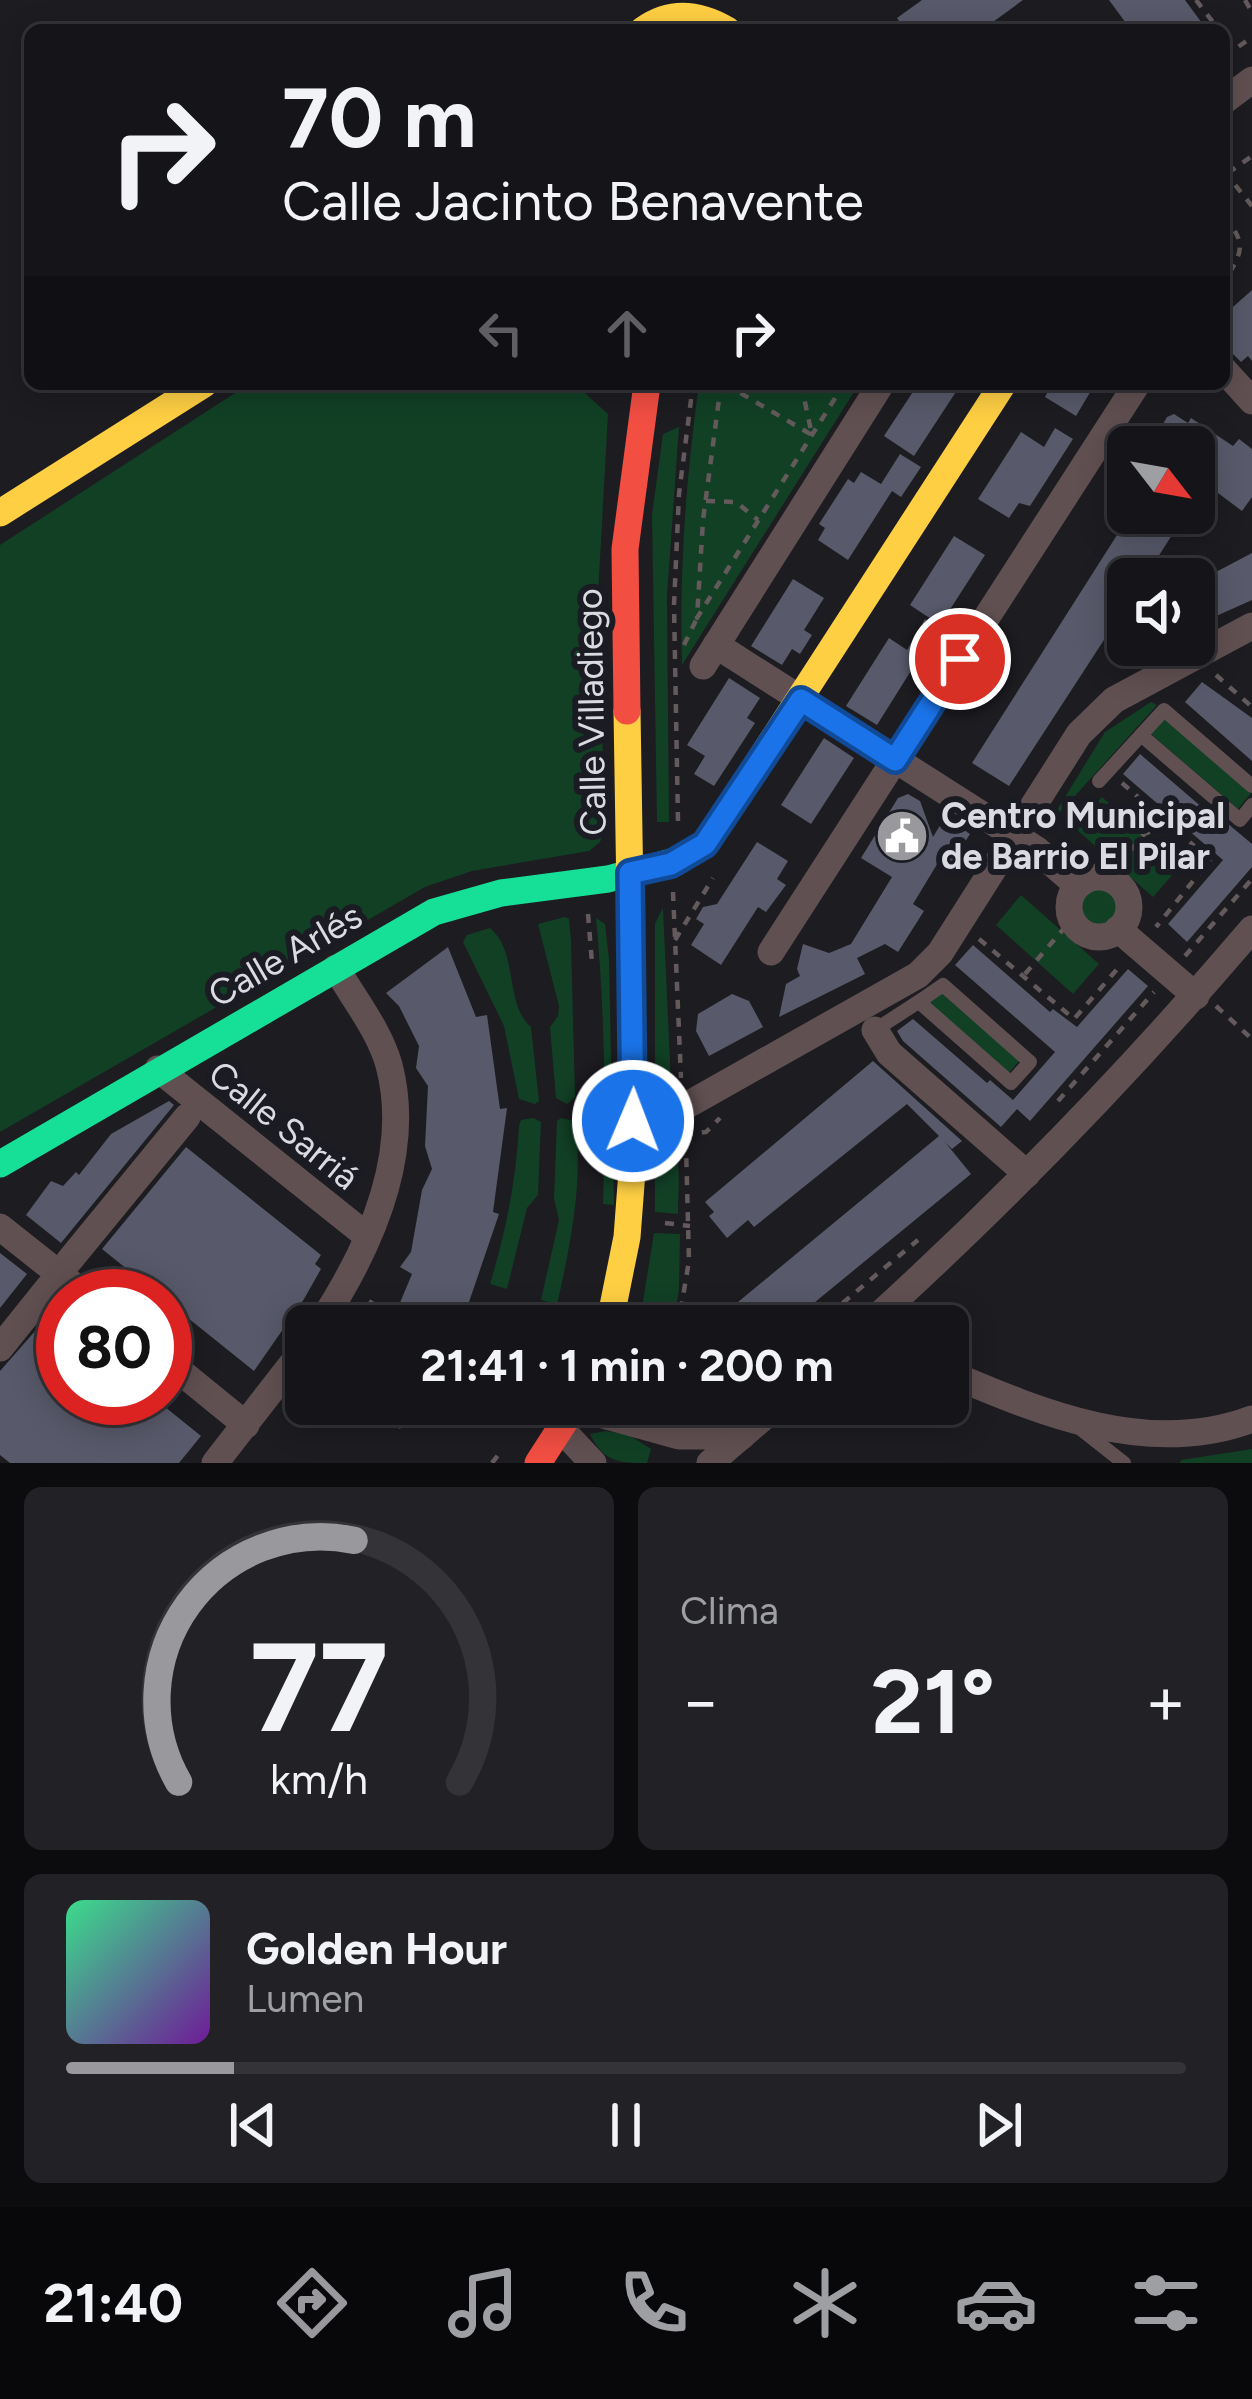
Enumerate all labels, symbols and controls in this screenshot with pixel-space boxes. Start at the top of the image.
text: 70 m [282,67,476,168]
icon: right [84,72,240,228]
text: Calle Jacinto Benavente [282,169,864,234]
icon: left [468,300,534,366]
icon: ahead [594,300,660,366]
icon: right [720,300,786,366]
north arrow [1107,426,1215,534]
map controls [1107,426,1215,666]
button: sound [1107,558,1215,666]
street label: Calle Villadiego [567,588,615,836]
pin [909,608,1011,710]
icon: arrive [927,626,993,692]
place label: Centro Municipal de Barrio El Pilar [941,794,1225,878]
public building icon: Centro Municipal de Barrio El Pilar [874,808,930,864]
street label: Calle Arlés [201,894,369,1016]
street label: Calle Sarriá [200,1052,368,1198]
position arrow [570,1058,696,1184]
speed limit sign: 80 [36,1269,192,1425]
text: 21:41 · 1 min · 200 m [421,1338,833,1392]
text: Clima [680,1587,779,1634]
text: 77 [250,1612,388,1762]
text: 21° [871,1647,995,1756]
text: − [680,1661,721,1741]
text: + [1145,1661,1186,1741]
text: km/h [270,1752,368,1804]
text: Golden Hour [246,1921,507,1975]
text: Lumen [246,1975,364,2022]
icon: previous [220,2092,286,2158]
icon: pause [593,2092,659,2158]
icon: next [966,2092,1032,2158]
icon: directions [270,2261,354,2345]
icon: music [441,2261,525,2345]
icon: phone [612,2261,696,2345]
icon: climate [783,2261,867,2345]
icon: car [954,2261,1038,2345]
icon: filters [1124,2261,1208,2345]
text: 21:40 [43,2271,183,2336]

